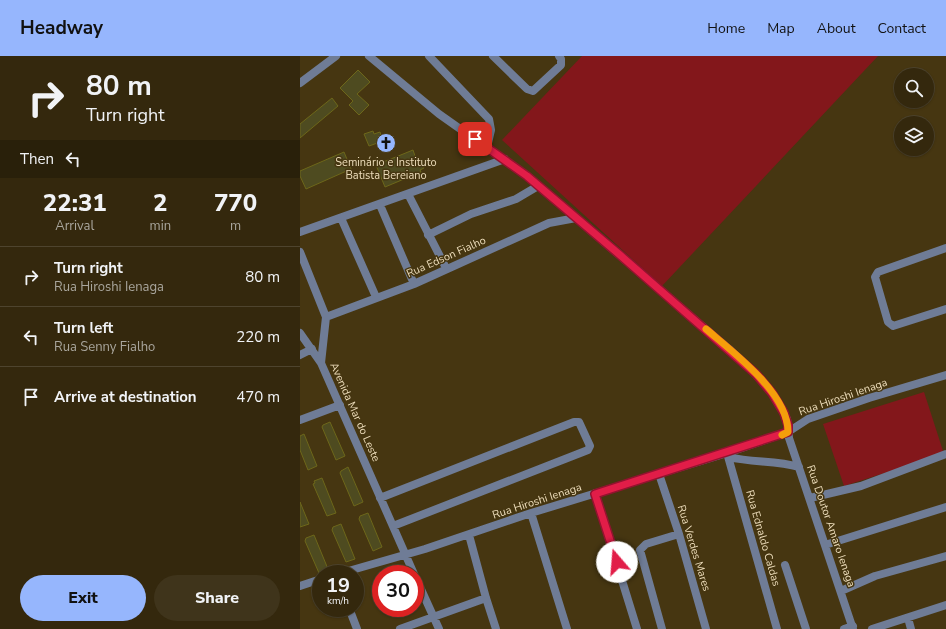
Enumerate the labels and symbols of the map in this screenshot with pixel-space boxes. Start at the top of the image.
pin [458,122,492,156]
church icon: Seminário e Instituto Batista Bereiano [375,132,397,154]
place label: Seminário e Instituto Batista Bereiano [335,155,437,183]
street label: Rua Edson Fialho [404,233,488,281]
street label: Avenida Mar do Leste [326,360,384,464]
street label: Rua Hiroshi Ienaga [797,375,890,419]
street label: Rua Doutor Amaro Ienaga [803,463,859,589]
street label: Rua Hiroshi Ienaga [490,479,584,523]
street label: Rua Ednaldo Caldas [742,488,784,588]
street label: Rua Verdes Mares [674,503,714,593]
position arrow [596,541,638,583]
speed limit sign: 30 [372,565,424,617]

